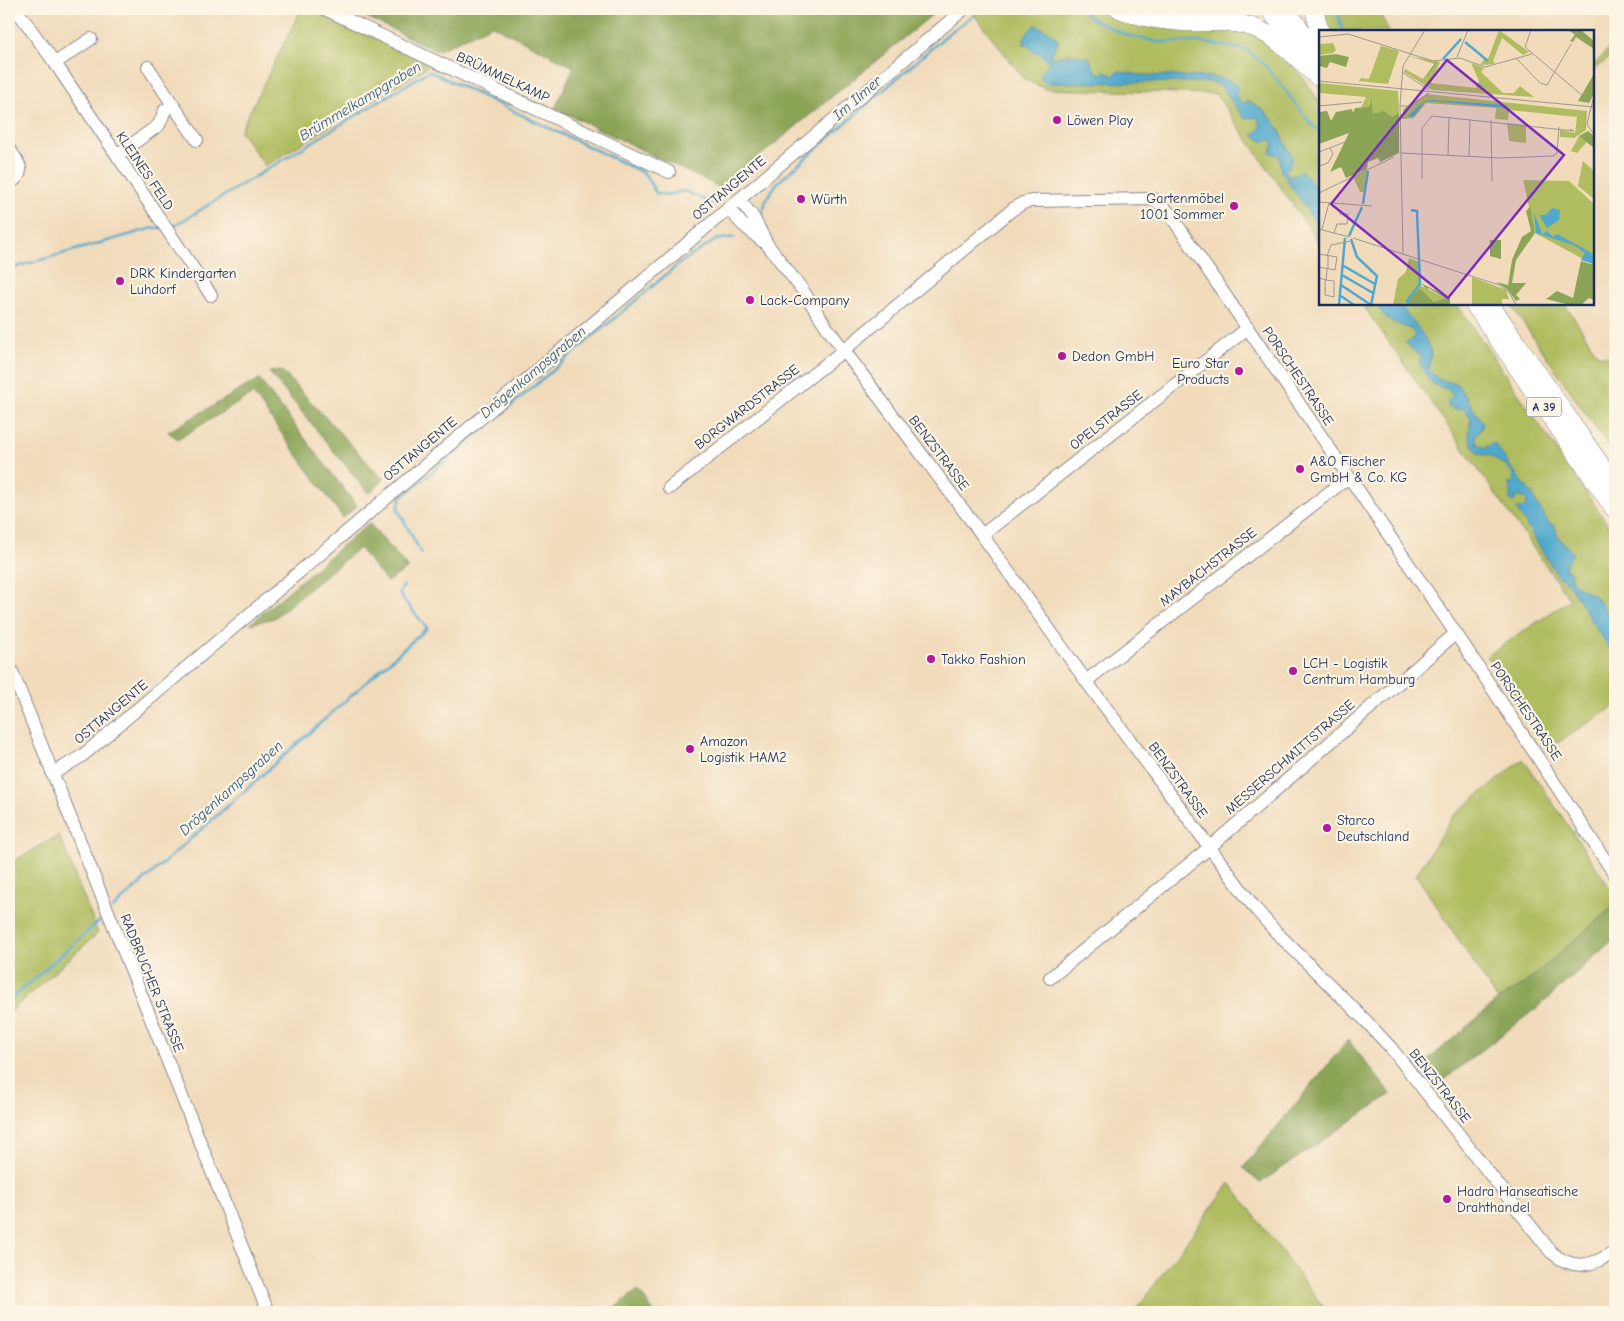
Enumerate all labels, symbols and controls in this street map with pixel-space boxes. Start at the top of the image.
inset map [1319,30,1594,305]
street label: BRÜMMELKAMP [454,48,553,106]
water label: Brümmelkampgraben [296,57,424,145]
water label: Im Ilmer [828,71,886,125]
place label: Löwen Play [1067,112,1134,129]
marker: Löwen Play [1051,114,1063,126]
street label: KLEINES FELD [112,128,178,214]
street label: OSTTANGENTE [689,152,769,224]
place label: Gartenmöbel 1001 Sommer [1140,190,1224,223]
place label: Würth [811,191,847,208]
marker: Würth [795,193,807,205]
marker: Gartenmöbel 1001 Sommer [1228,200,1240,212]
place label: DRK Kindergarten Luhdorf [130,265,237,298]
marker: DRK Kindergarten Luhdorf [114,275,126,287]
place label: Lack-Company [760,292,850,309]
marker: Lack-Company [744,294,756,306]
water label: Drögenkampsgraben [476,322,590,422]
street label: PORSCHESTRASSE [1259,323,1337,429]
place label: Dedon GmbH [1072,348,1154,365]
marker: Dedon GmbH [1056,350,1068,362]
place label: Euro Star Products [1172,355,1229,388]
street label: BORGWARDSTRASSE [691,361,803,453]
marker: Euro Star Products [1233,365,1245,377]
street label: OPELSTRASSE [1066,386,1146,454]
road number: A 39 [1526,398,1562,417]
street label: BENZSTRASSE [905,412,973,494]
street label: OSTTANGENTE [380,413,460,485]
place label: A&O Fischer GmbH & Co. KG [1310,453,1407,486]
marker: A&O Fischer GmbH & Co. KG [1294,463,1306,475]
street label: MAYBACHSTRASSE [1156,524,1260,610]
place label: Takko Fashion [941,651,1026,668]
marker: Takko Fashion [925,653,937,665]
place label: LCH - Logistik Centrum Hamburg [1303,655,1415,688]
street label: PORSCHESTRASSE [1487,658,1565,764]
marker: LCH - Logistik Centrum Hamburg [1287,665,1299,677]
street label: OSTTANGENTE [71,676,151,748]
street label: MESSERSCHMITTSTRASSE [1222,696,1358,818]
place label: Amazon Logistik HAM2 [700,733,787,766]
water label: Drögenkampsgraben [175,737,287,839]
street label: BENZSTRASSE [1145,739,1211,821]
marker: Amazon Logistik HAM2 [684,743,696,755]
place label: Starco Deutschland [1337,812,1409,845]
marker: Starco Deutschland [1321,822,1333,834]
street label: RADBRUCHER STRASSE [116,911,188,1055]
street label: BENZSTRASSE [1406,1045,1474,1127]
place label: Hadra Hanseatische Drahthandel [1457,1183,1578,1216]
marker: Hadra Hanseatische Drahthandel [1441,1193,1453,1205]

